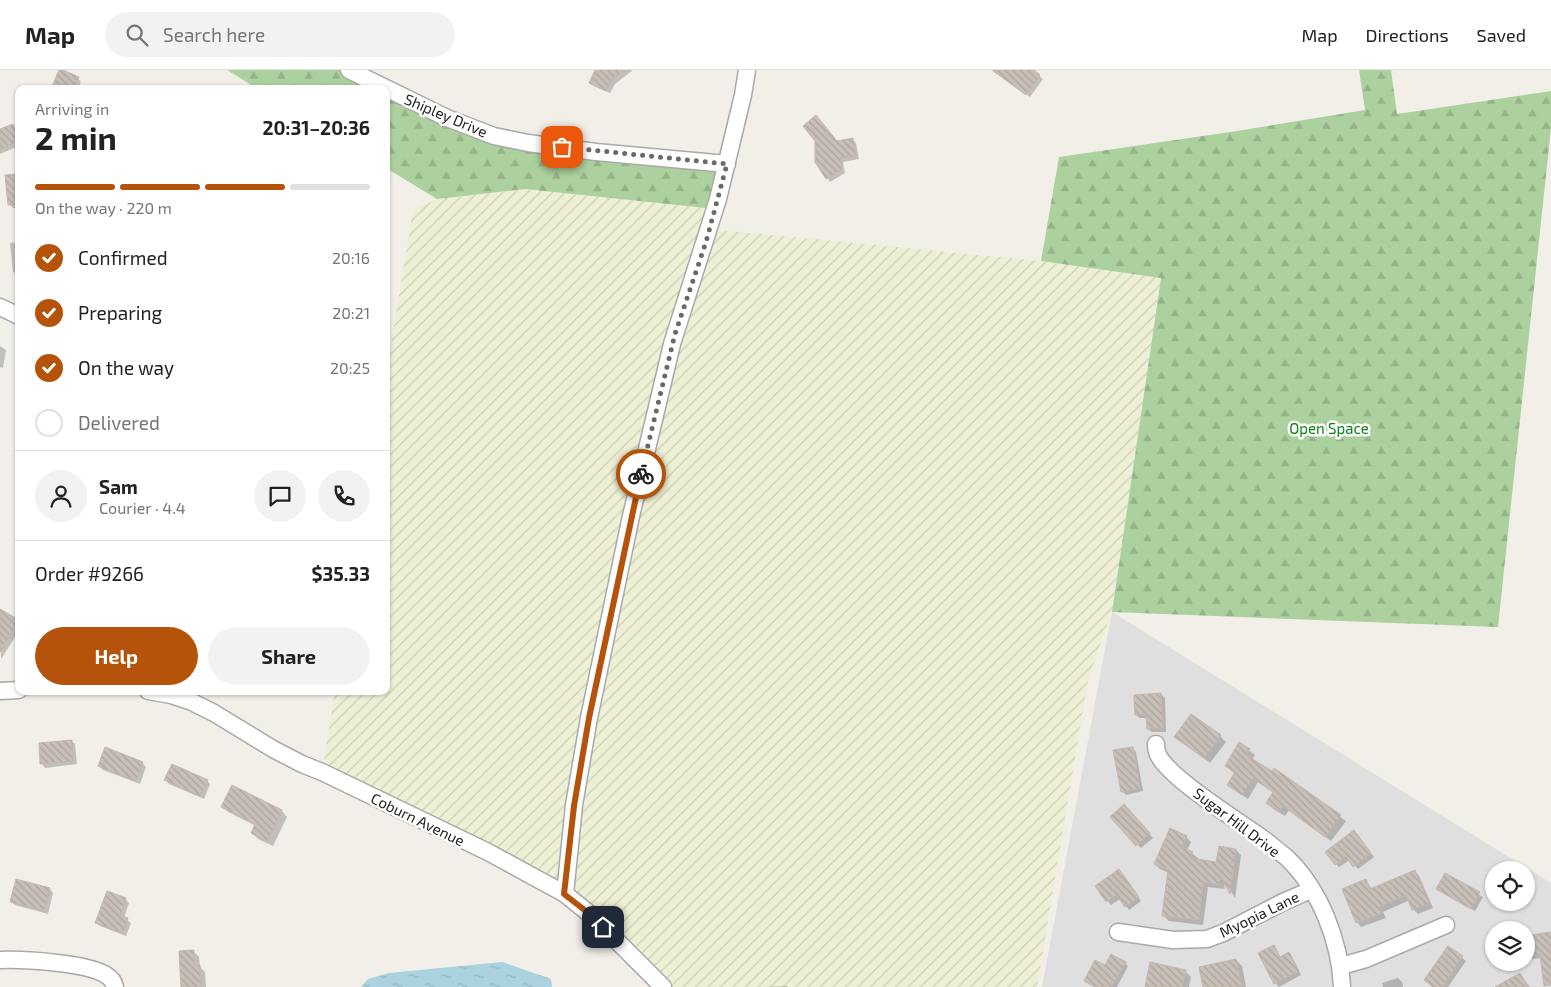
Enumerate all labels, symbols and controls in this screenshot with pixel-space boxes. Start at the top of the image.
search box [105,12,455,57]
text: Map [25,20,75,49]
icon: search [123,21,151,49]
text: Search here [163,23,265,46]
text: Map [1301,24,1338,46]
text: Directions [1366,24,1449,46]
text: Saved [1477,24,1526,46]
street label: Shipley Drive [402,89,490,141]
text: Arriving in [35,99,109,118]
text: 20:31–20:36 [263,116,370,139]
text: 2 min [35,118,117,156]
pin [541,126,583,168]
icon: bag [548,133,576,161]
text: On the way · 220 m [35,198,172,217]
icon: check [35,244,63,272]
text: Confirmed [78,246,168,269]
text: 20:16 [332,248,370,267]
icon: check [35,299,63,327]
text: Preparing [78,301,162,324]
text: 20:21 [332,303,370,322]
icon: check [35,354,63,382]
text: On the way [78,356,174,379]
text: 20:25 [330,358,370,377]
text: Delivered [78,411,160,434]
park label: Open Space [1289,419,1369,437]
courier [616,449,666,499]
icon: bike [627,460,655,488]
button: person [35,470,87,522]
button: chat [254,470,306,522]
button: phone [318,470,370,522]
text: Sam [99,475,138,498]
text: Courier · 4.4 [99,498,186,517]
text: Order #9266 [35,562,144,585]
text: $35.33 [312,562,370,585]
button: Help [35,627,198,685]
button: Share [208,627,370,685]
street label: Sugar Hill Drive [1190,784,1284,860]
street label: Coburn Avenue [368,789,468,849]
map controls [1485,861,1535,971]
button: locate [1485,861,1535,911]
street label: Myopia Lane [1216,887,1302,941]
pin [582,906,624,948]
icon: home [589,913,617,941]
button: layers [1485,921,1535,971]

